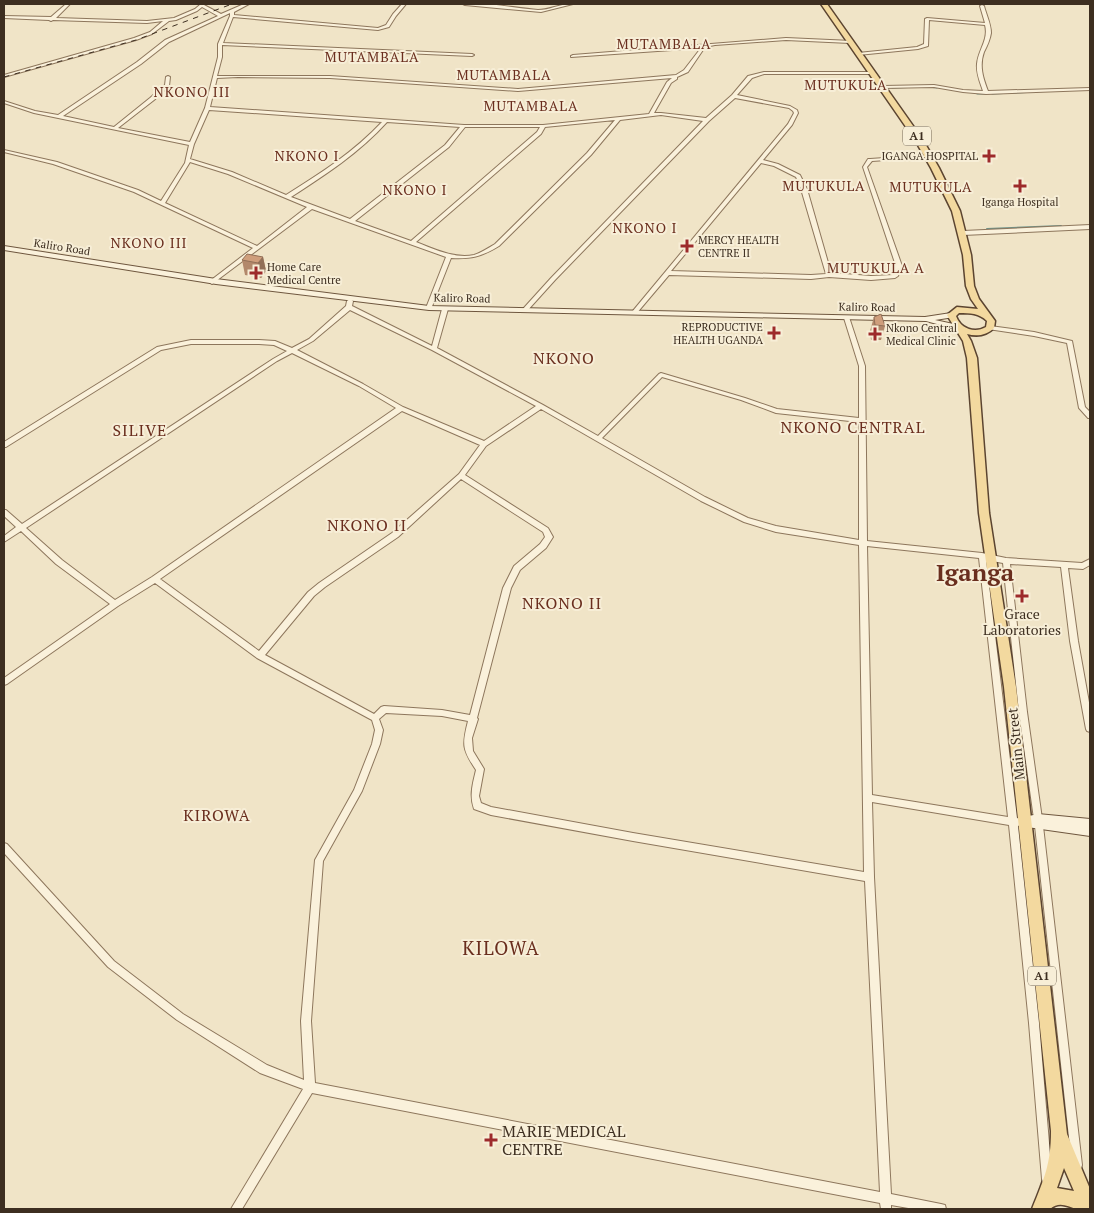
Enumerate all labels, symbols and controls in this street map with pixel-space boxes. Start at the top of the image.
district label: MUTAMBALA [616,34,712,53]
district label: MUTAMBALA [324,47,420,66]
district label: MUTAMBALA [456,65,552,84]
district label: MUTUKULA [804,75,888,94]
district label: NKONO III [154,82,230,101]
district label: MUTAMBALA [483,96,579,115]
road number: A1 [903,126,931,146]
district label: NKONO I [274,146,340,165]
place label: IGANGA HOSPITAL [882,149,978,163]
marker: IGANGA HOSPITAL [982,149,996,163]
district label: MUTUKULA [782,176,866,195]
district label: MUTUKULA [889,177,973,196]
marker: Iganga Hospital [1013,179,1027,193]
district label: NKONO I [382,180,448,199]
place label: Iganga Hospital [981,195,1059,209]
district label: NKONO I [612,218,678,237]
district label: NKONO III [111,233,187,252]
place label: MERCY HEALTH CENTRE II [698,233,779,260]
street label: Kaliro Road [33,236,91,258]
marker: MERCY HEALTH CENTRE II [680,239,694,253]
district label: MUTUKULA A [827,258,925,277]
place label: Home Care Medical Centre [267,260,341,287]
marker: Home Care Medical Centre [249,266,263,280]
street label: Kaliro Road [433,291,491,305]
street label: Kaliro Road [838,300,896,314]
place label: REPRODUCTIVE HEALTH UGANDA [673,320,763,347]
place label: Nkono Central Medical Clinic [886,321,957,348]
marker: REPRODUCTIVE HEALTH UGANDA [767,326,781,340]
marker: Nkono Central Medical Clinic [868,327,882,341]
district label: NKONO [533,347,595,369]
district label: NKONO CENTRAL [781,416,925,438]
district label: SILIVE [113,419,167,441]
district label: NKONO II [327,514,407,536]
district label: Iganga [936,556,1015,588]
marker: Grace Laboratories [1015,589,1029,603]
district label: NKONO II [522,592,602,614]
place label: Grace Laboratories [983,604,1061,639]
street label: Main Street [1002,706,1029,781]
district label: KIROWA [183,804,251,826]
district label: KILOWA [462,935,540,960]
road number: A1 [1028,966,1056,986]
place label: MARIE MEDICAL CENTRE [502,1120,626,1160]
marker: MARIE MEDICAL CENTRE [484,1133,498,1147]

